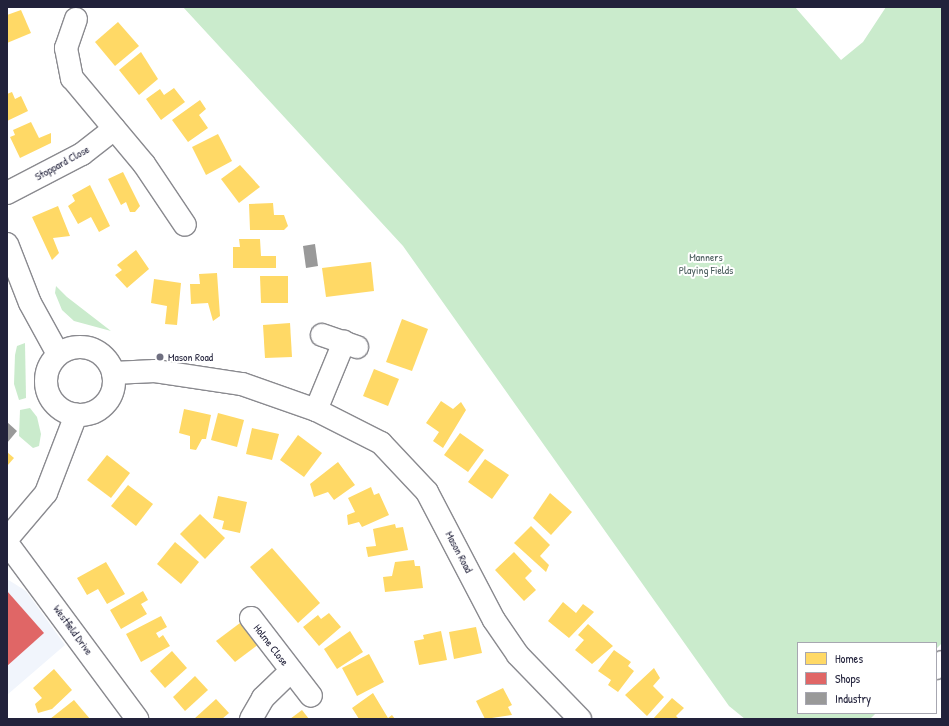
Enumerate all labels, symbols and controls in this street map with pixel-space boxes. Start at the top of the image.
street label: Stoppard Close [33,143,91,183]
park label: Manners Playing Fields [679,251,733,277]
place label: Mason Road [168,350,213,364]
marker: Mason Road [155,352,165,362]
street label: Mason Road [443,529,475,575]
street label: Westfield Drive [50,602,96,658]
street label: Holme Close [251,622,291,668]
legend [797,642,937,714]
text: Homes [835,650,863,667]
text: Shops [835,670,860,687]
text: Industry [835,690,871,707]

